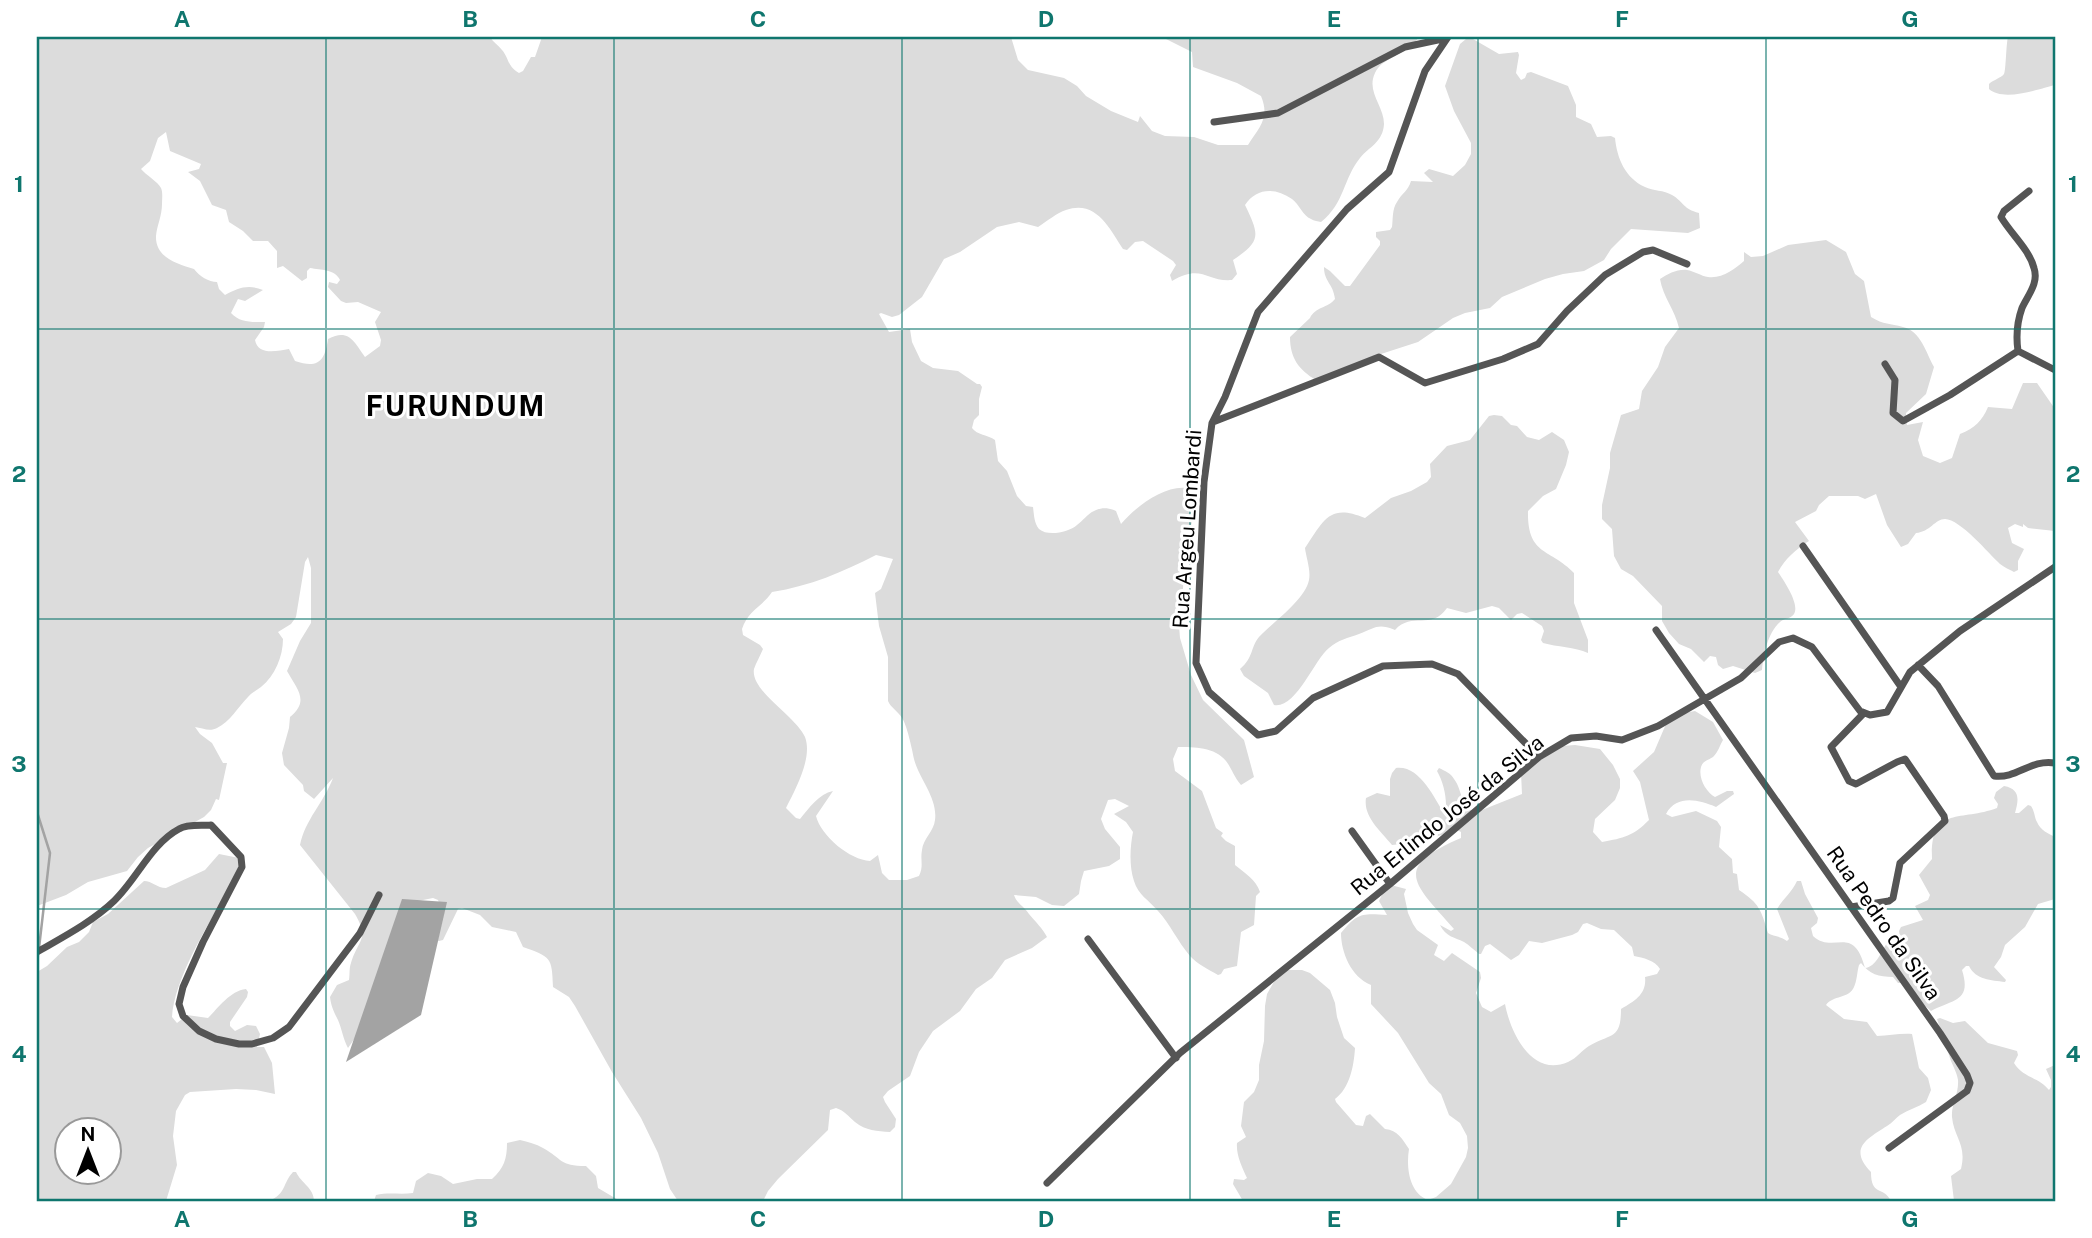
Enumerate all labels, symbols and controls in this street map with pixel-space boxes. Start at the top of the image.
text: A [174,5,191,32]
text: B [462,5,478,32]
text: C [750,5,766,32]
text: D [1038,5,1054,32]
text: E [1327,5,1341,32]
text: F [1615,5,1629,32]
text: G [1901,5,1919,32]
text: 1 [14,170,24,197]
text: 1 [2068,170,2078,197]
district label: FURUNDUM [366,389,546,422]
street label: Rua Argeu Lombardi [1168,429,1206,629]
text: 2 [12,460,26,487]
text: 2 [2066,460,2080,487]
street label: Rua Erlindo José da Silva [1346,730,1548,900]
text: 3 [11,750,27,777]
text: 3 [2065,750,2081,777]
street label: Rua Pedro da Silva [1822,841,1946,1005]
text: 4 [11,1040,27,1067]
text: 4 [2065,1040,2081,1067]
north arrow [52,1116,122,1186]
text: N [81,1123,95,1145]
text: A [174,1205,191,1232]
text: B [462,1205,478,1232]
text: C [750,1205,766,1232]
text: D [1038,1205,1054,1232]
text: E [1327,1205,1341,1232]
text: F [1615,1205,1629,1232]
text: G [1901,1205,1919,1232]

